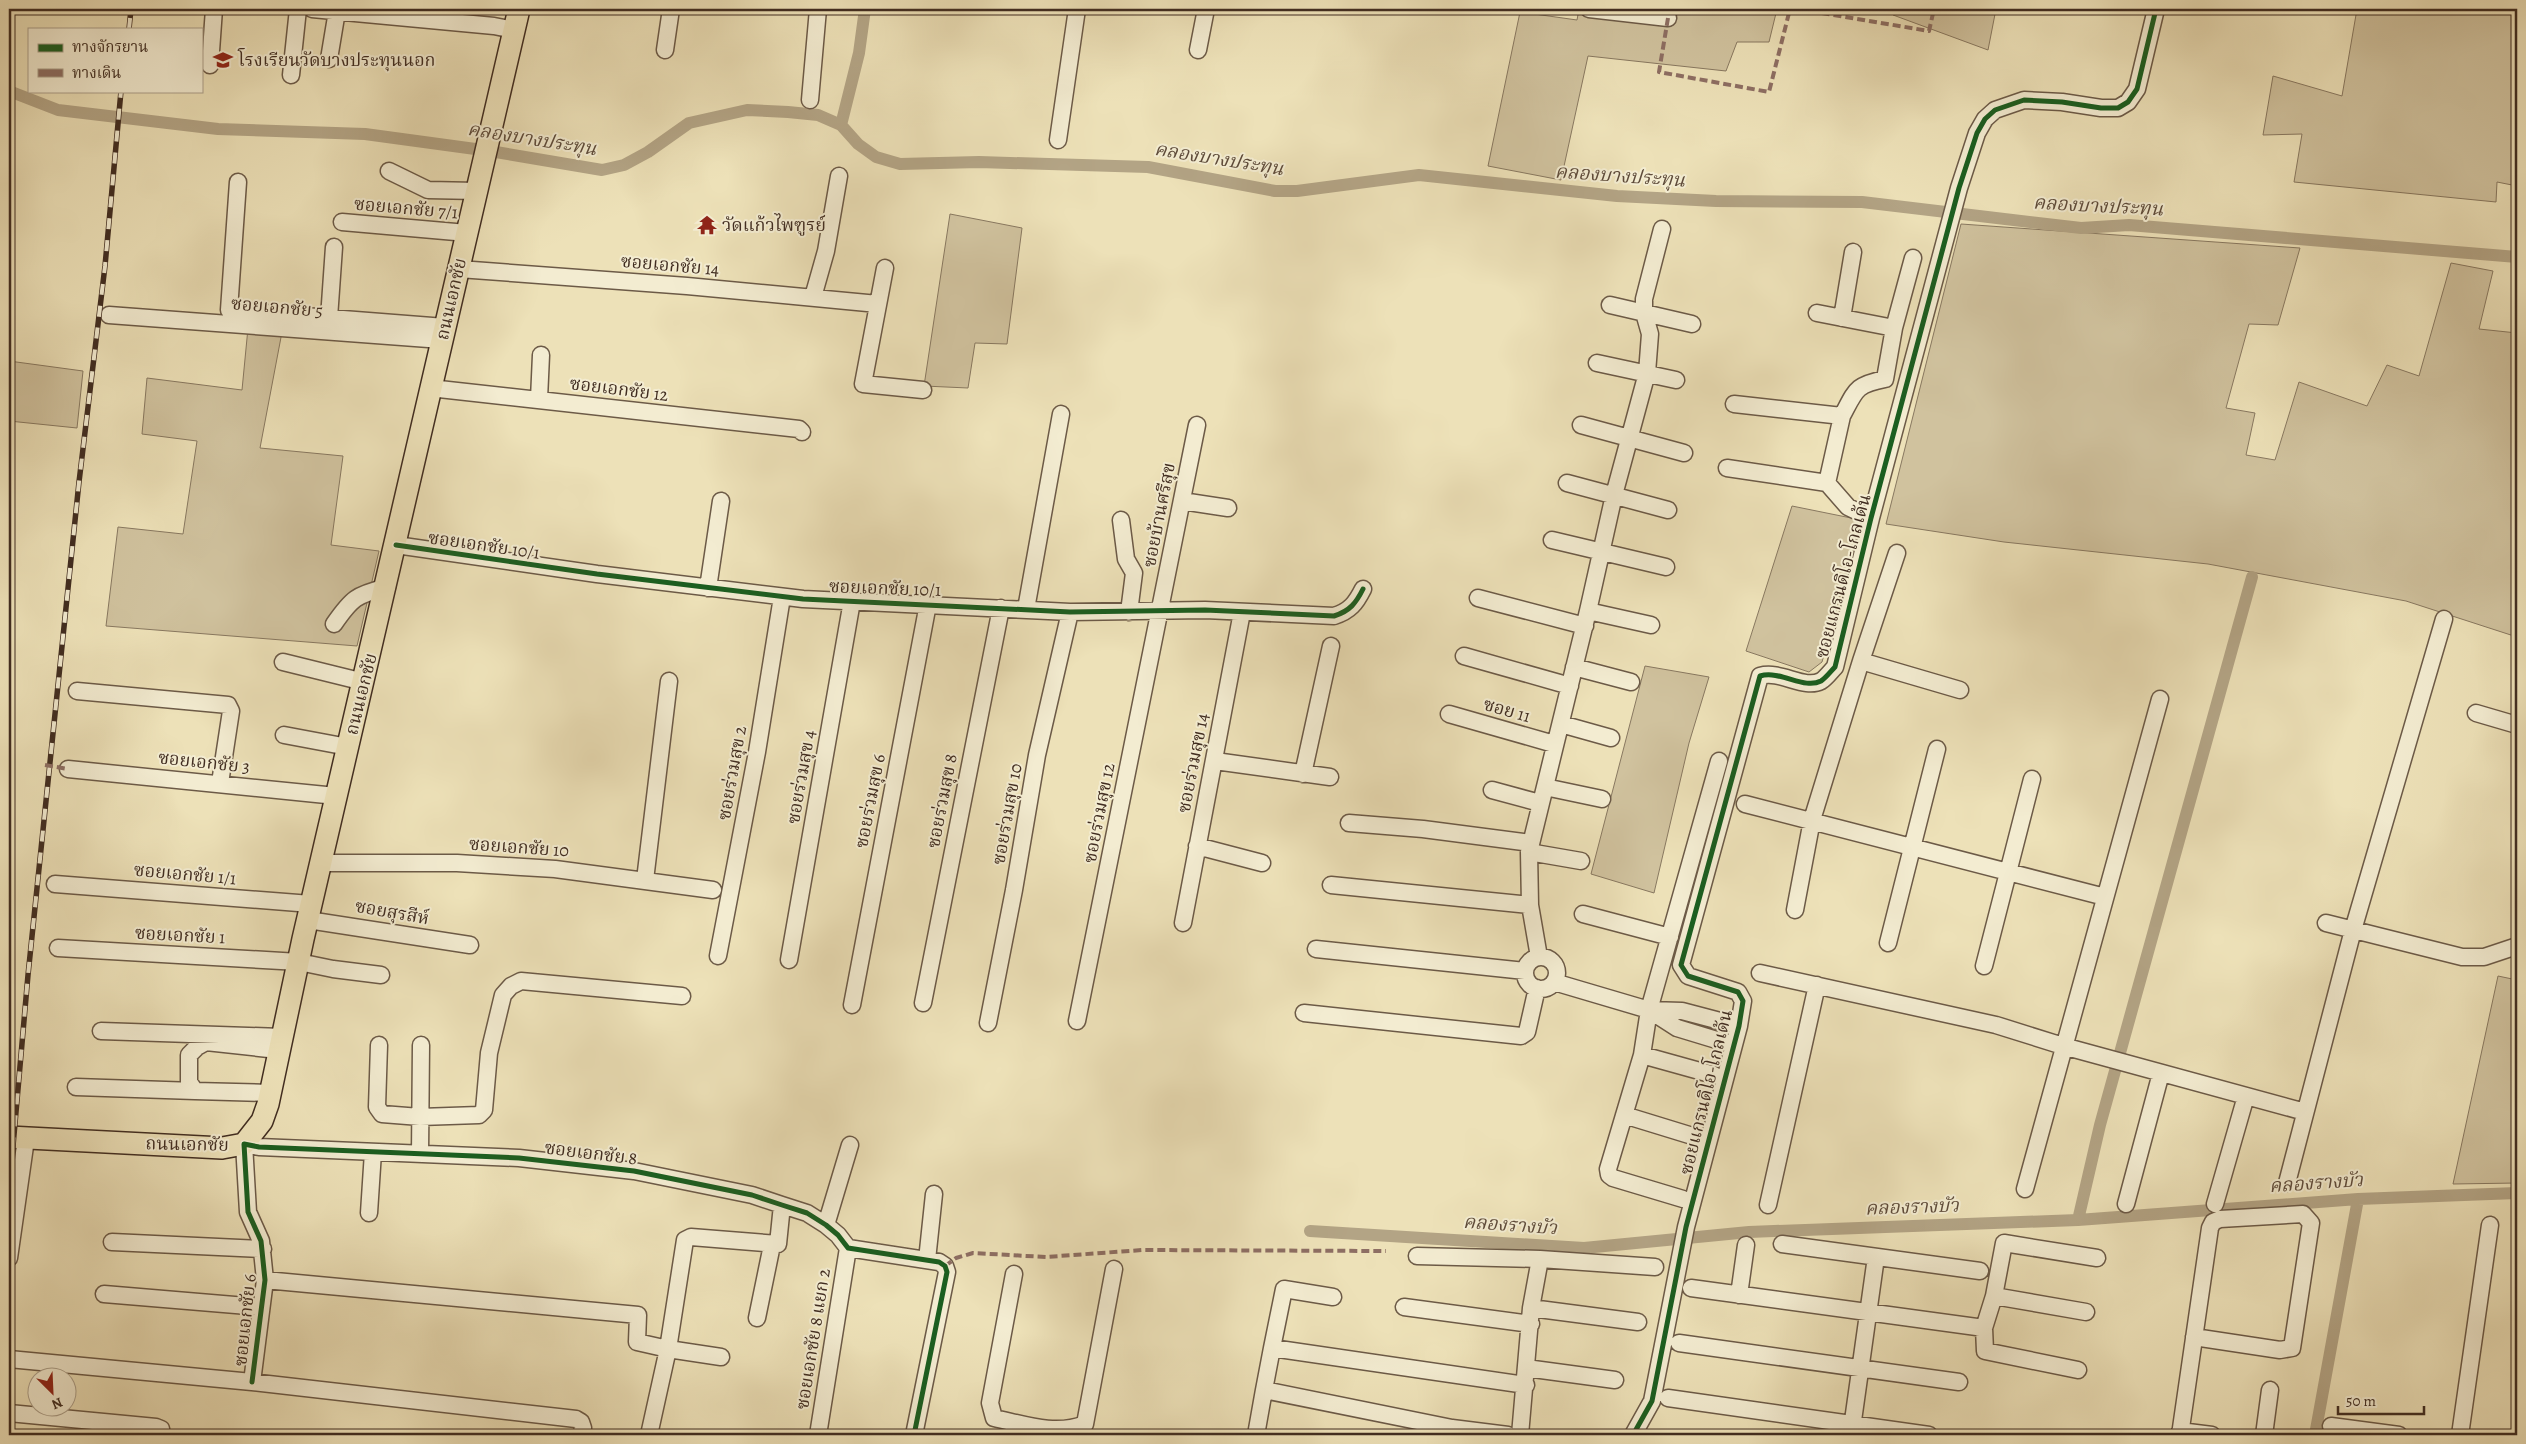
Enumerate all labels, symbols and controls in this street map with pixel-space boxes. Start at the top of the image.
legend [28,28,202,92]
text: ทางจักรยาน [72,37,148,57]
place label: โรงเรียนวัดบางประทุนนอก [237,47,436,72]
school or university icon: โรงเรียนวัดบางประทุนนอก [212,49,234,71]
text: ทางเดิน [72,63,121,83]
water label: คลองบางประทุน [466,116,599,162]
water label: คลองบางประทุน [1153,136,1286,182]
water label: คลองบางประทุน [1554,158,1686,194]
water label: คลองบางประทุน [2032,190,2164,222]
street label: ซอยเอกชัย 7/1 [353,192,459,224]
place label: วัดแก้วไพฑูรย์ [722,213,826,237]
temple icon: วัดแก้วไพฑูรย์ [696,214,718,236]
street label: ซอยเอกชัย 14 [620,249,720,281]
street label: ถนนเอกชัย [430,256,472,342]
street label: ซอยเอกชัย 5 [230,291,324,323]
street label: ซอยเอกชัย 12 [568,371,670,407]
street label: ซอยบ้านศรีสุข [1137,461,1181,569]
street label: ซอยแกรนดิโอ-โกลเด้น [1809,491,1877,661]
street label: ซอยเอกชัย 10/1 [427,525,541,565]
street label: ซอยเอกชัย 10/1 [828,574,942,602]
street label: ถนนเอกชัย [339,651,383,737]
street label: ซอย 11 [1481,692,1533,728]
street label: ซอยร่วมสุข 14 [1172,711,1214,815]
street label: ซอยร่วมสุข 2 [712,723,752,822]
street label: ซอยร่วมสุข 4 [781,728,821,826]
street label: ซอยเอกชัย 3 [157,745,251,779]
street label: ซอยร่วมสุข 6 [849,752,891,850]
street label: ซอยร่วมสุข 8 [921,752,963,850]
street label: ซอยร่วมสุข 12 [1078,760,1121,865]
street label: ซอยร่วมสุข 10 [986,761,1028,867]
street label: ซอยเอกชัย 10 [468,832,570,862]
street label: ซอยเอกชัย 1/1 [133,858,237,890]
street label: ซอยสุรสีห์ [353,894,431,930]
street label: ซอยเอกชัย 1 [134,921,226,949]
street label: ซอยแกรนดิโอ-โกลเด้น [1673,1007,1738,1177]
street label: ถนนเอกชัย [145,1131,229,1157]
street label: ซอยเอกชัย 8 [543,1135,639,1171]
water label: คลองรางบัว [2268,1167,2365,1199]
water label: คลองรางบัว [1865,1192,1961,1222]
water label: คลองรางบัว [1462,1209,1559,1241]
street label: ซอยเอกชัย 8 แยก 2 [790,1266,836,1411]
street label: ซอยเอกชัย 6 [228,1273,262,1367]
north arrow [28,1366,78,1416]
scale bar [2338,1384,2425,1416]
text: 50 m [2346,1391,2376,1411]
text: N [49,1393,66,1414]

